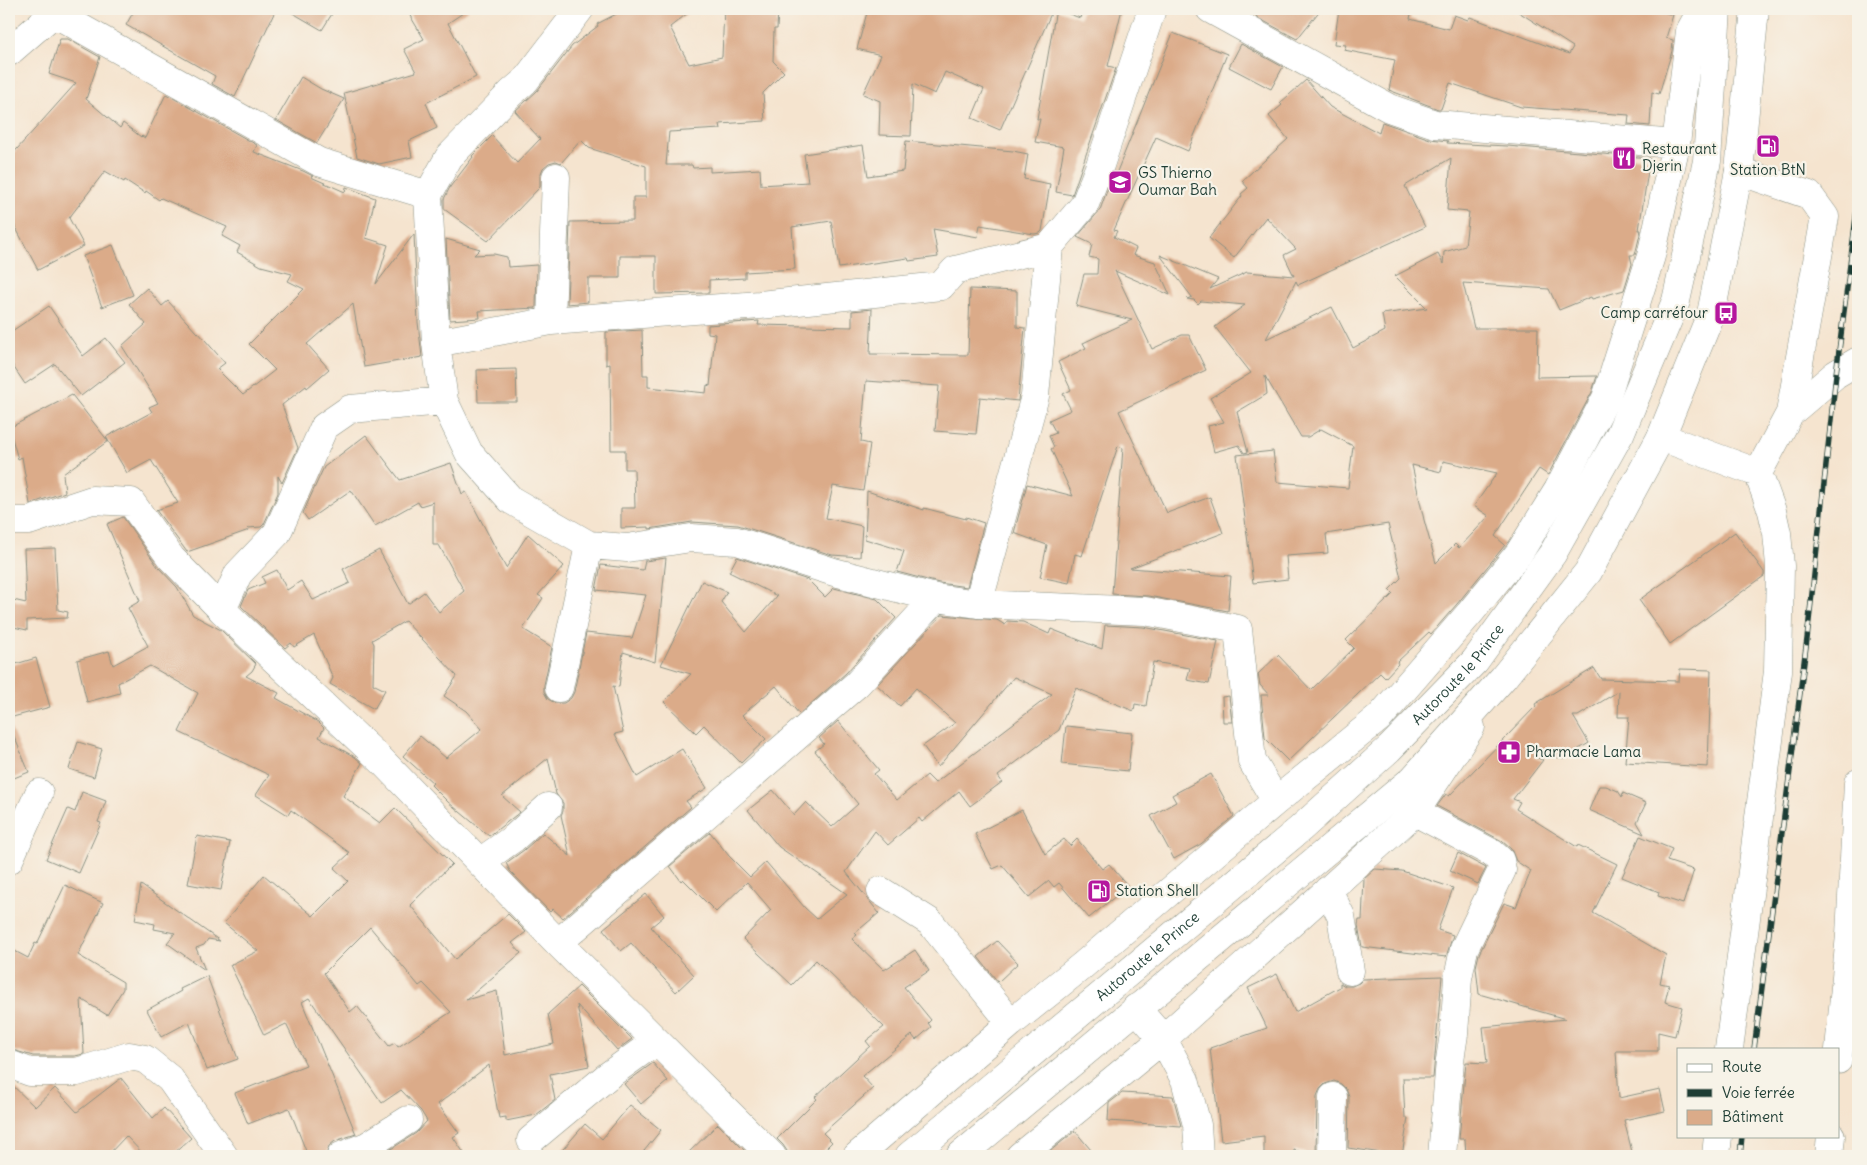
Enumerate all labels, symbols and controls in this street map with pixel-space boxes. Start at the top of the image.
fuel station icon: Station BtN [1755,133,1781,159]
place label: Restaurant Djerin [1642,139,1717,175]
restaurant icon: Restaurant Djerin [1611,145,1637,171]
place label: Station BtN [1730,160,1806,179]
place label: GS Thierno Oumar Bah [1138,163,1217,199]
school or university icon: GS Thierno Oumar Bah [1107,169,1133,195]
bus stop icon: Camp carréfour [1713,300,1739,326]
place label: Camp carréfour [1600,303,1708,322]
street label: Autoroute le Prince [1408,620,1508,729]
pharmacy icon: Pharmacie Lama [1496,739,1522,765]
place label: Pharmacie Lama [1526,742,1641,761]
fuel station icon: Station Shell [1086,878,1112,904]
place label: Station Shell [1116,881,1199,900]
street label: Autoroute le Prince [1092,907,1203,1005]
legend [1677,1048,1840,1138]
text: Route [1722,1057,1762,1076]
text: Voie ferrée [1722,1083,1795,1102]
text: Bâtiment [1722,1107,1784,1126]

